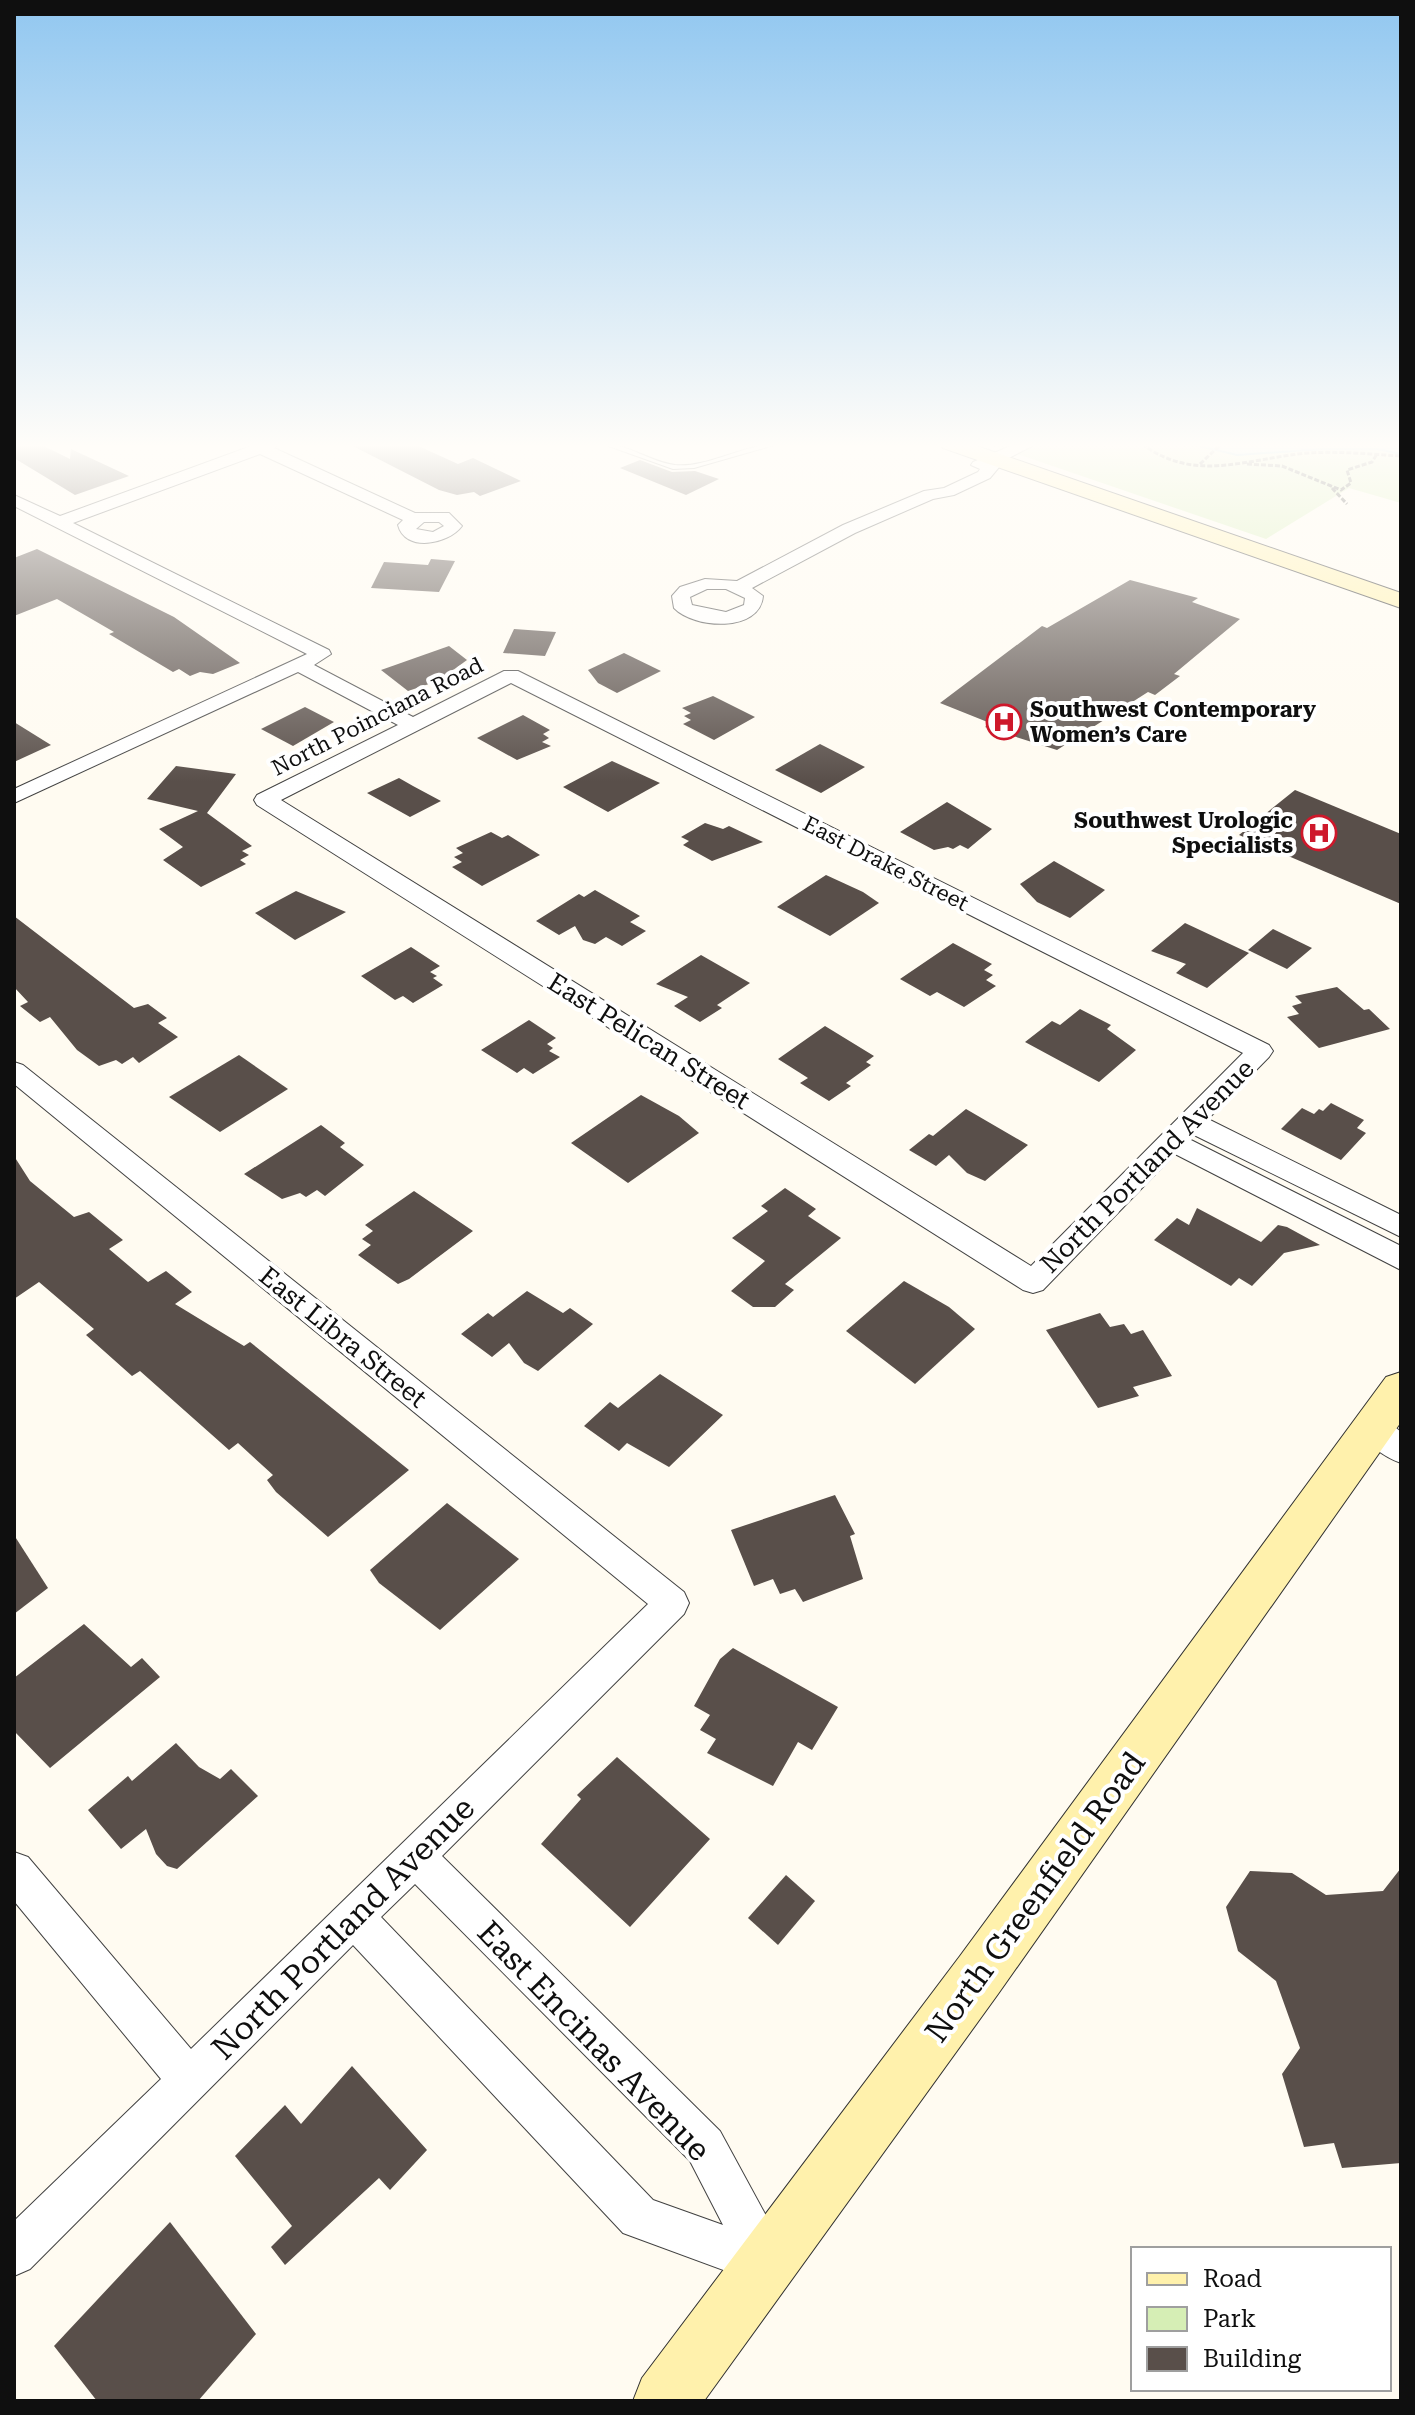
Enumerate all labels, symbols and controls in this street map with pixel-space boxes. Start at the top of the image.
street label: North Poinciana Road [267,652,487,781]
place label: Southwest Contemporary Women’s Care [1030,697,1317,747]
hospital icon: Southwest Contemporary Women’s Care [985,703,1023,741]
place label: Southwest Urologic Specialists [1074,808,1293,858]
street label: East Drake Street [799,811,973,916]
hospital icon: Southwest Urologic Specialists [1300,814,1338,852]
street label: East Pelican Street [542,967,756,1115]
street label: North Portland Avenue [1034,1053,1260,1279]
street label: East Libra Street [253,1260,433,1414]
street label: North Greenfield Road [917,1745,1153,2049]
street label: North Portland Avenue [204,1789,482,2067]
street label: East Encinas Avenue [470,1913,718,2169]
legend [1131,2247,1391,2391]
text: Road [1203,2265,1262,2293]
text: Park [1203,2305,1256,2333]
text: Building [1203,2345,1301,2373]

